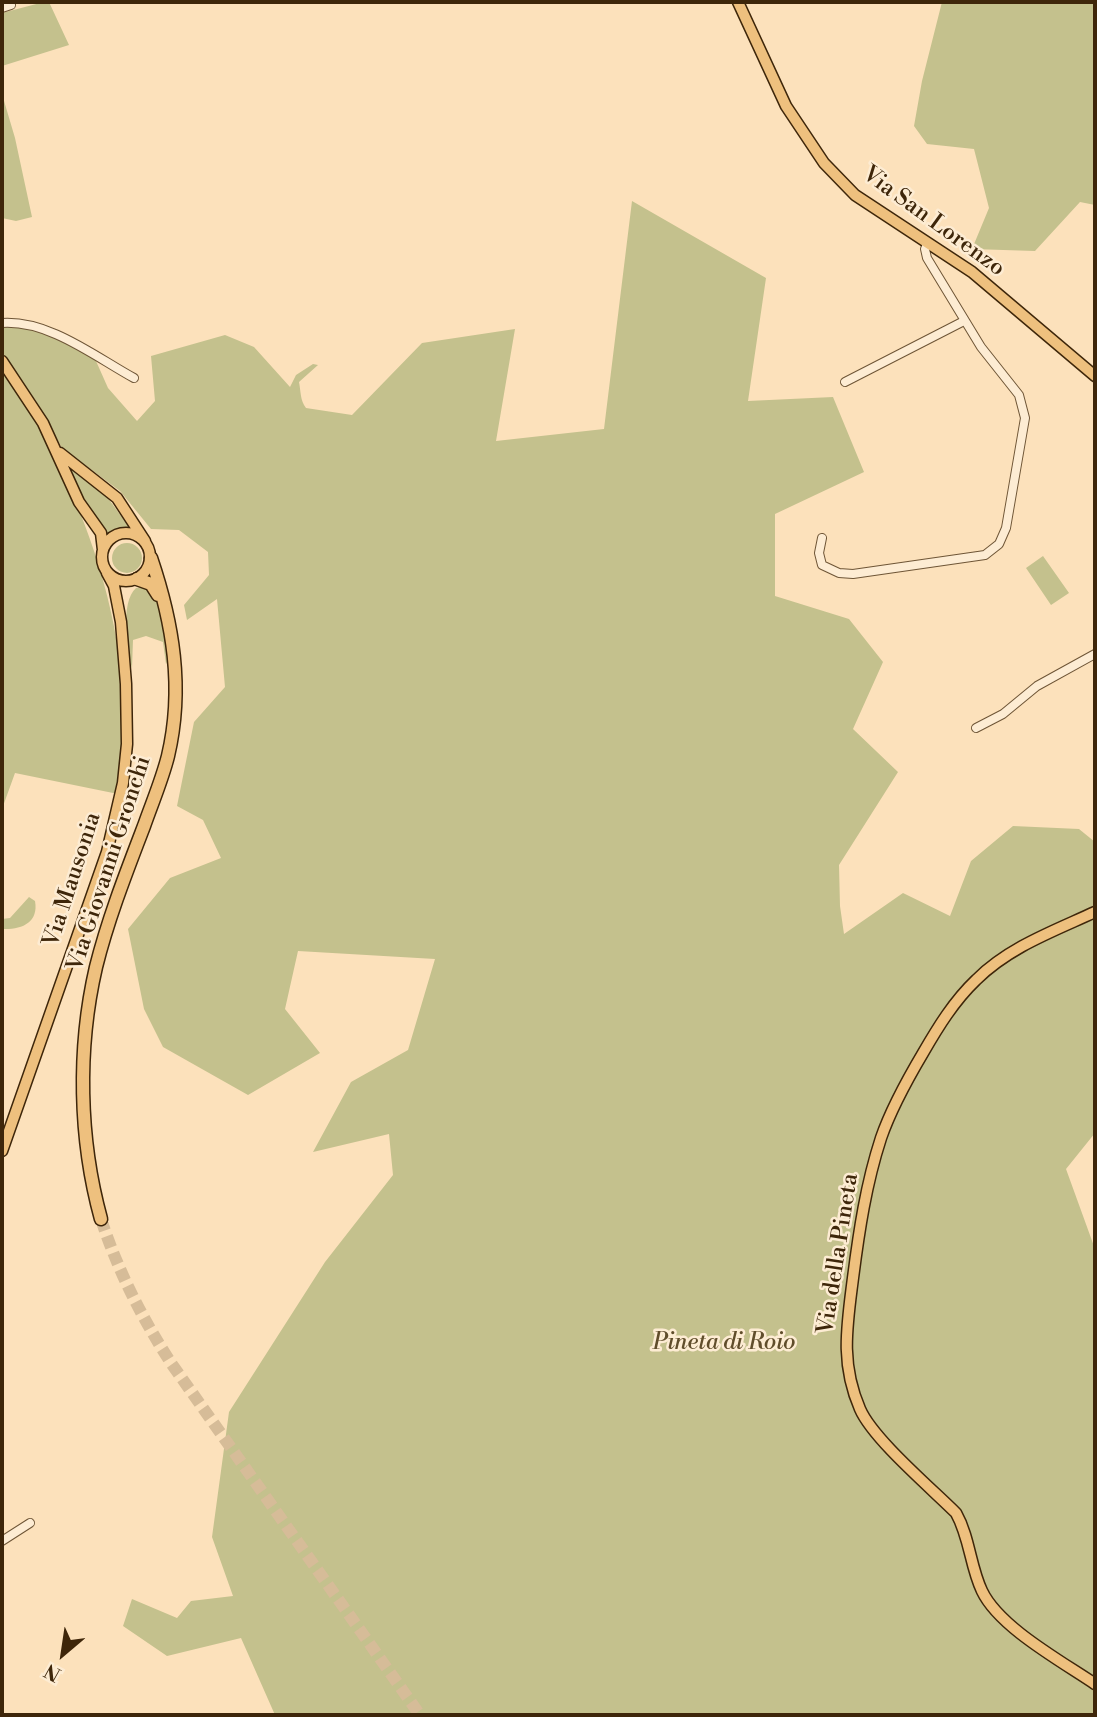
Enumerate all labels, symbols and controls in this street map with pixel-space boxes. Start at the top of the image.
street label: Via San Lorenzo [856,161,1010,283]
street label: Via Giovanni Gronchi [62,753,158,975]
street label: Via Mausonia [38,809,108,951]
street label: Via della Pineta [813,1172,865,1336]
park label: Pineta di Roio [653,1329,795,1357]
north arrow [28,1619,98,1689]
text: N [40,1658,65,1687]

